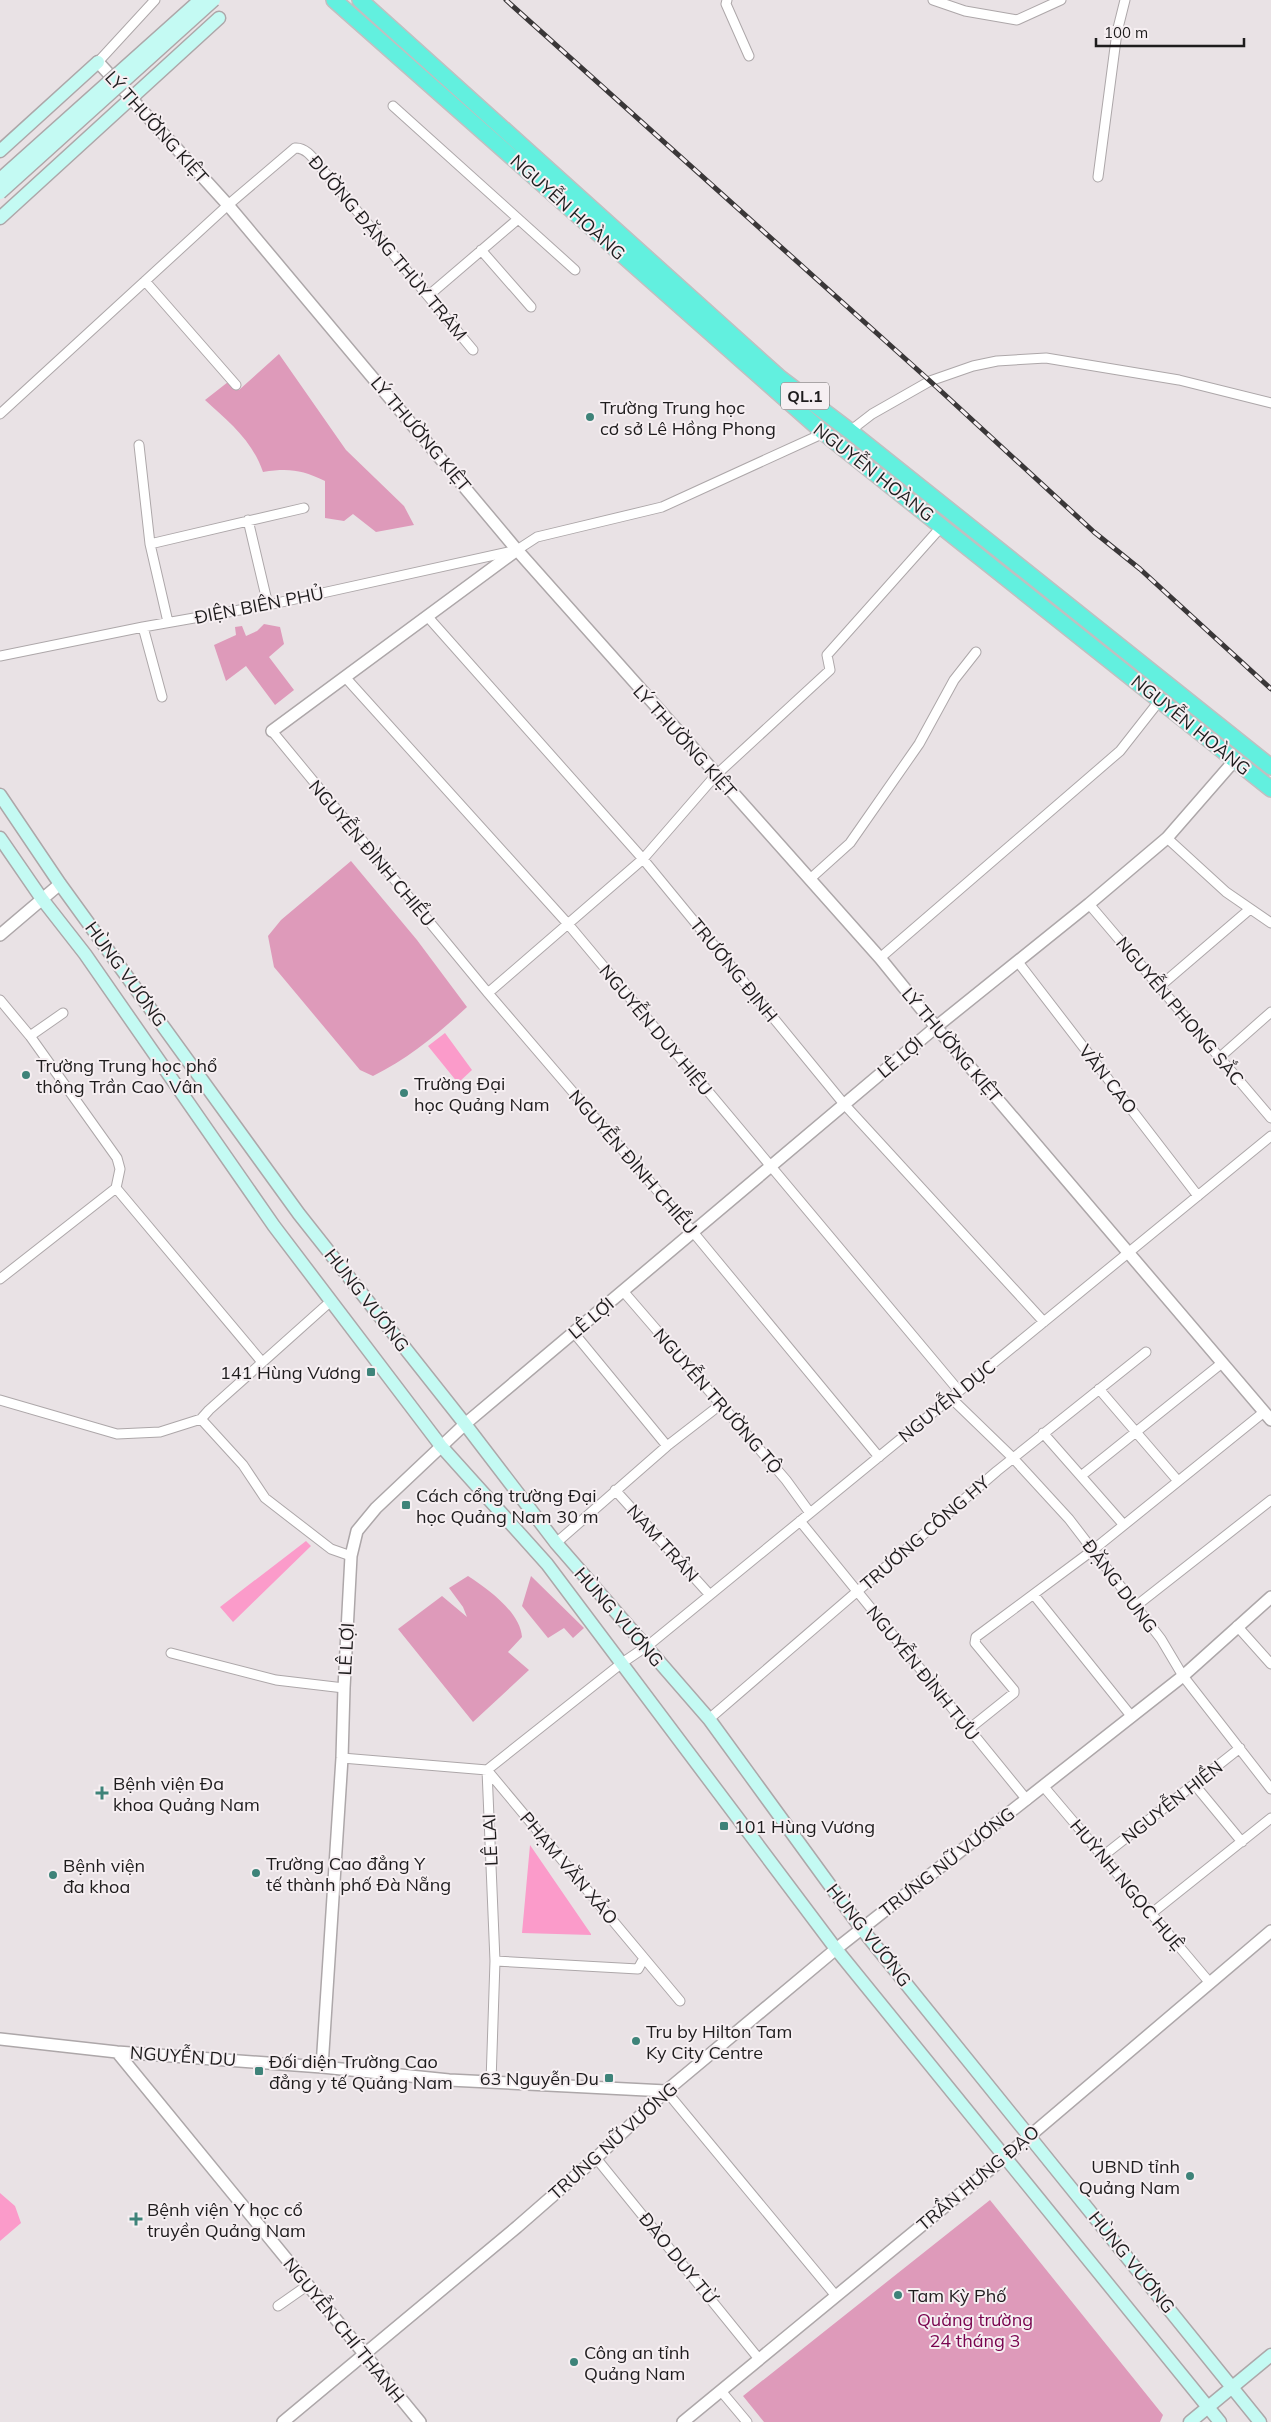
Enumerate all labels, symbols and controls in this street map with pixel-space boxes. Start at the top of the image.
scale bar [1096,15,1244,47]
text: 100 m [1104,23,1148,42]
street label: LÝ THƯỜNG KIỆT [100,66,214,188]
street label: NGUYỄN HOÀNG [506,149,630,265]
street label: ĐƯỜNG ĐẶNG THÙY TRÂM [304,151,472,345]
street label: LÝ THƯỜNG KIỆT [366,372,476,497]
road number: QL.1 [781,382,829,410]
place label: Trường Trung học cơ sở Lê Hồng Phong [600,396,776,440]
marker: Trường Trung học cơ sở Lê Hồng Phong [584,411,596,423]
street label: NGUYỄN HOÀNG [809,418,939,526]
street label: ĐIỆN BIÊN PHỦ [192,581,326,629]
street label: NGUYỄN HOÀNG [1127,670,1255,780]
street label: LÝ THƯỜNG KIỆT [628,680,742,802]
street label: NGUYỄN ĐÌNH CHIỂU [304,775,440,931]
street label: TRƯƠNG ĐỊNH [685,913,783,1027]
street label: HÙNG VƯƠNG [80,917,172,1031]
street label: NGUYỄN PHONG SẮC [1111,932,1249,1090]
street label: NGUYỄN DUY HIỆU [594,960,718,1100]
street label: LÝ THƯỜNG KIỆT [897,983,1007,1108]
street label: LÊ LỢI [872,1031,928,1083]
street label: VĂN CAO [1074,1040,1142,1118]
place label: Trường Trung học phổ thông Trần Cao Vân [36,1054,217,1098]
marker: Trường Trung học phổ thông Trần Cao Vân [20,1069,32,1081]
place label: Trường Đại học Quảng Nam [414,1072,550,1116]
street label: NGUYỄN ĐÌNH CHIỂU [564,1085,702,1239]
marker: Trường Đại học Quảng Nam [398,1087,410,1099]
street label: HÙNG VƯƠNG [320,1244,414,1356]
street label: LÊ LỢI [563,1292,619,1344]
street label: NGUYỄN TRƯỜNG TỘ [649,1324,787,1478]
street label: NGUYỄN DỤC [894,1355,1000,1447]
place label: 141 Hùng Vương [220,1361,361,1384]
marker: 141 Hùng Vương [365,1366,377,1378]
street label: TRƯƠNG CÔNG HY [856,1470,995,1595]
place label: Cách cổng trường Đại học Quảng Nam 30 m [416,1484,598,1528]
marker: Cách cổng trường Đại học Quảng Nam 30 m [400,1499,412,1511]
street label: NAM TRÂN [622,1499,704,1587]
street label: ĐẶNG DUNG [1077,1535,1163,1637]
street label: HÙNG VƯƠNG [570,1562,668,1672]
street label: NGUYỄN ĐÌNH TỰU [862,1601,984,1745]
street label: LÊ LỢI [333,1622,359,1676]
street label: NGUYỄN HIỀN [1117,1755,1227,1849]
place label: Bệnh viện Đa khoa Quảng Nam [113,1772,260,1816]
marker: Bệnh viện Đa khoa Quảng Nam [95,1786,109,1800]
street label: TRƯNG NỮ VƯƠNG [875,1802,1019,1922]
street label: PHẠM VĂN XẢO [515,1807,623,1929]
street label: LÊ LAI [477,1813,503,1867]
street label: HUỲNH NGỌC HUỆ [1065,1814,1189,1956]
place label: 101 Hùng Vương [734,1815,875,1838]
marker: 101 Hùng Vương [718,1820,730,1832]
place label: Trường Cao đẳng Y tế thành phố Đà Nẵng [266,1852,451,1896]
place label: Bệnh viện đa khoa [63,1854,145,1898]
marker: Trường Cao đẳng Y tế thành phố Đà Nẵng [250,1867,262,1879]
marker: Bệnh viện đa khoa [47,1869,59,1881]
street label: HÙNG VƯƠNG [822,1879,916,1991]
place label: Tru by Hilton Tam Ky City Centre [646,2020,792,2064]
marker: Tru by Hilton Tam Ky City Centre [630,2035,642,2047]
street label: NGUYỄN DU [129,2041,237,2071]
place label: Đối diện Trường Cao đẳng y tế Quảng Nam [269,2050,453,2094]
marker: Đối diện Trường Cao đẳng y tế Quảng Nam [253,2065,265,2077]
place label: 63 Nguyễn Du [480,2067,599,2090]
marker: 63 Nguyễn Du [603,2072,615,2084]
street label: TRƯNG NỮ VƯƠNG [544,2077,682,2205]
street label: TRẦN HƯNG ĐẠO [912,2120,1044,2236]
place label: UBND tỉnh Quảng Nam [1079,2155,1180,2199]
marker: UBND tỉnh Quảng Nam [1184,2170,1196,2182]
place label: Bệnh viện Y học cổ truyền Quảng Nam [147,2198,306,2242]
street label: HÙNG VƯƠNG [1084,2206,1180,2318]
street label: ĐÀO DUY TỪ [634,2208,722,2309]
marker: Bệnh viện Y học cổ truyền Quảng Nam [129,2212,143,2226]
street label: NGUYỄN CHÍ THANH [278,2253,410,2407]
place label: Tam Kỳ Phố [908,2284,1007,2307]
marker: Tam Kỳ Phố [892,2289,904,2301]
park label: Quảng trường 24 tháng 3 [917,2308,1033,2352]
place label: Công an tỉnh Quảng Nam [584,2341,690,2385]
marker: Công an tỉnh Quảng Nam [568,2356,580,2368]

